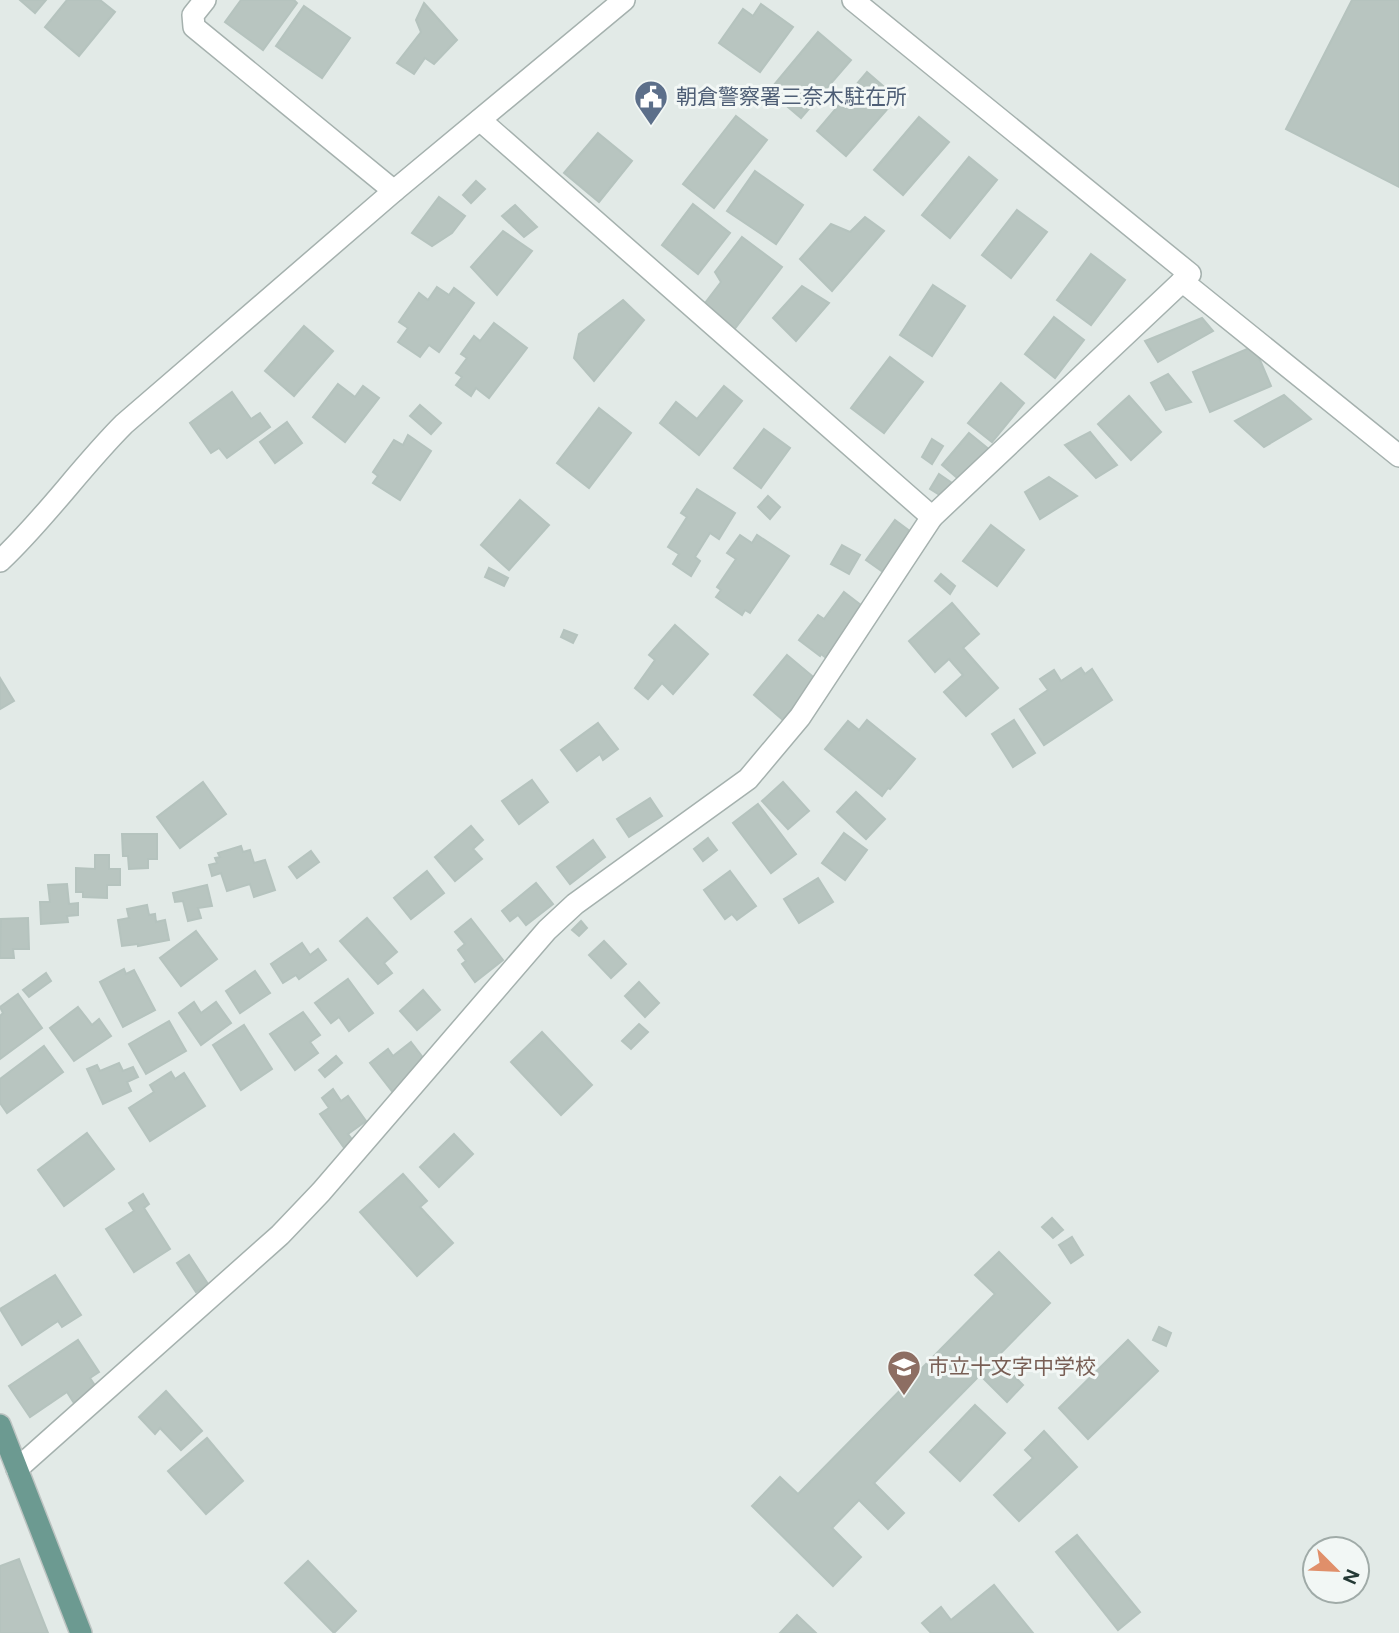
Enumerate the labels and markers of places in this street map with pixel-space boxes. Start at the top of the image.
public building icon: 朝倉警察署三奈木駐在所 [632,78,670,127]
place label: 朝倉警察署三奈木駐在所 [676,83,907,111]
school or university icon: 市立十文字中学校 [885,1348,923,1397]
place label: 市立十文字中学校 [928,1353,1096,1381]

